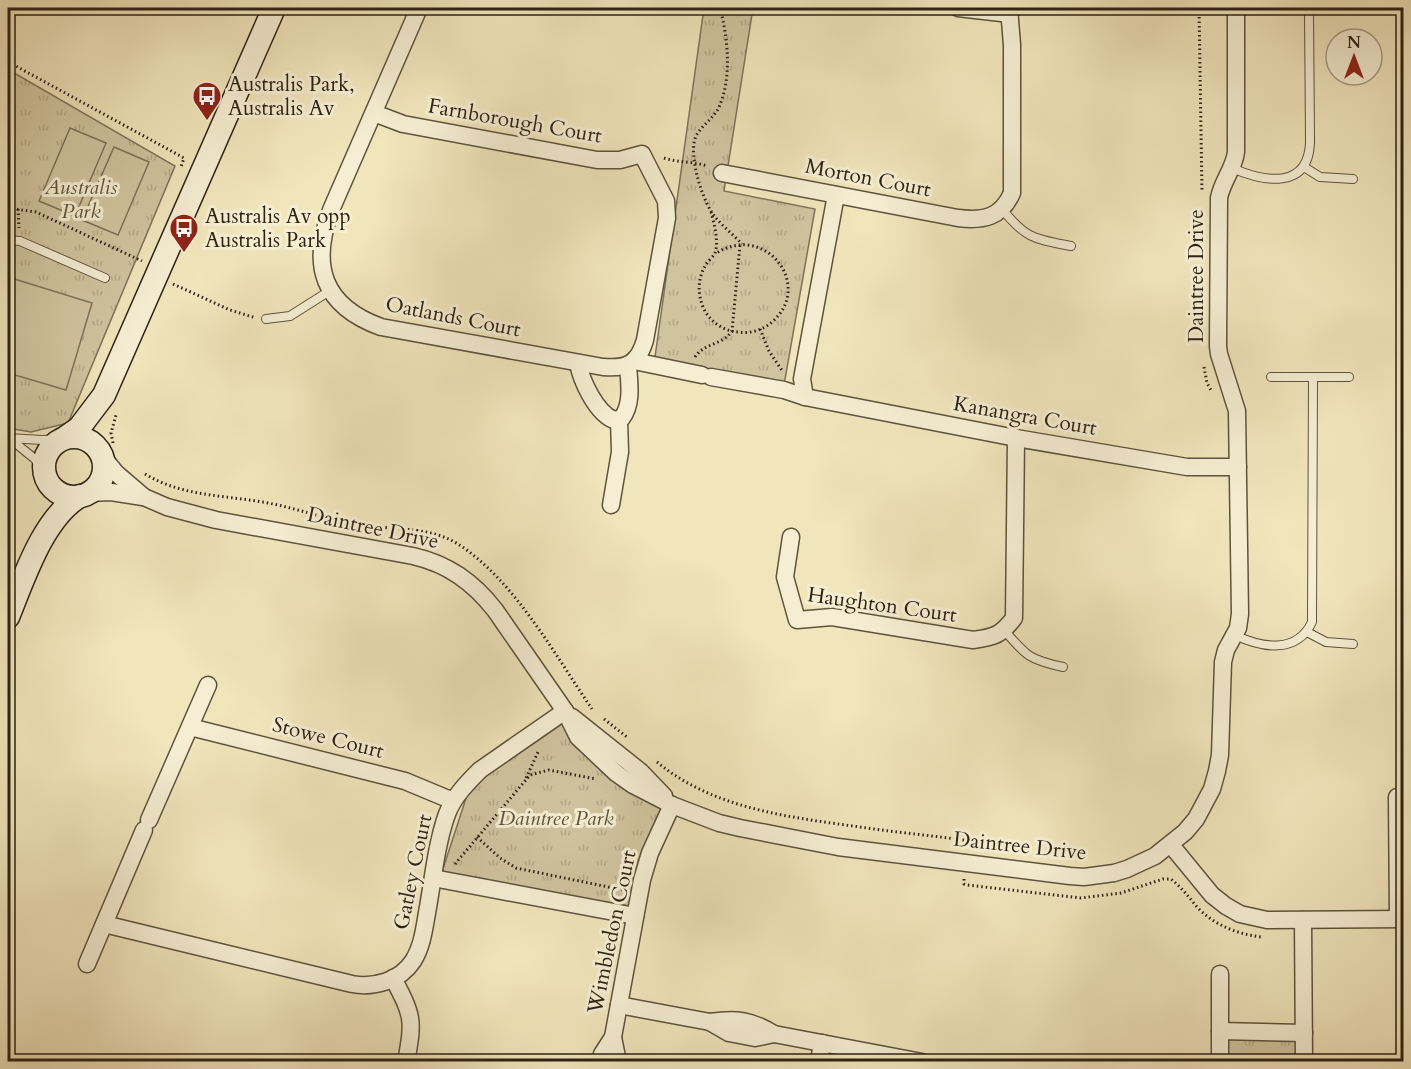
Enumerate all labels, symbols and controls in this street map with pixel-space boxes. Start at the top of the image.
north arrow [1324,27,1384,87]
text: N [1347,32,1361,54]
place label: Australis Park, Australis Av [228,70,355,123]
bus stop icon: Australis Park, Australis Av [191,80,223,122]
street label: Farnborough Court [426,91,605,151]
street label: Morton Court [803,152,934,204]
park label: Australis Park [44,173,117,226]
place label: Australis Av opp Australis Park [205,202,351,255]
street label: Daintree Drive [1182,209,1211,343]
bus stop icon: Australis Av opp Australis Park [168,212,200,254]
street label: Oatlands Court [383,290,524,344]
street label: Kanangra Court [951,389,1099,443]
street label: Daintree Drive [305,500,441,556]
street label: Haughton Court [806,580,959,630]
street label: Stowe Court [269,710,387,766]
park label: Daintree Park [498,804,614,833]
street label: Gatley Court [387,811,439,932]
street label: Daintree Drive [952,825,1088,867]
street label: Wimbledon Court [580,847,644,1017]

